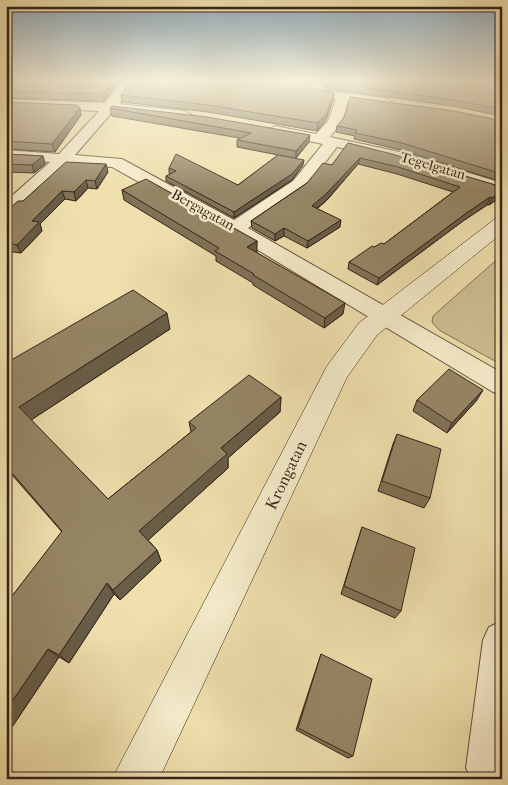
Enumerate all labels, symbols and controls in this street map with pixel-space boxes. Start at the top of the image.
street label: Tegelgatan [398,149,468,183]
street label: Bergagatan [169,186,237,234]
street label: Krongatan [261,437,311,512]

